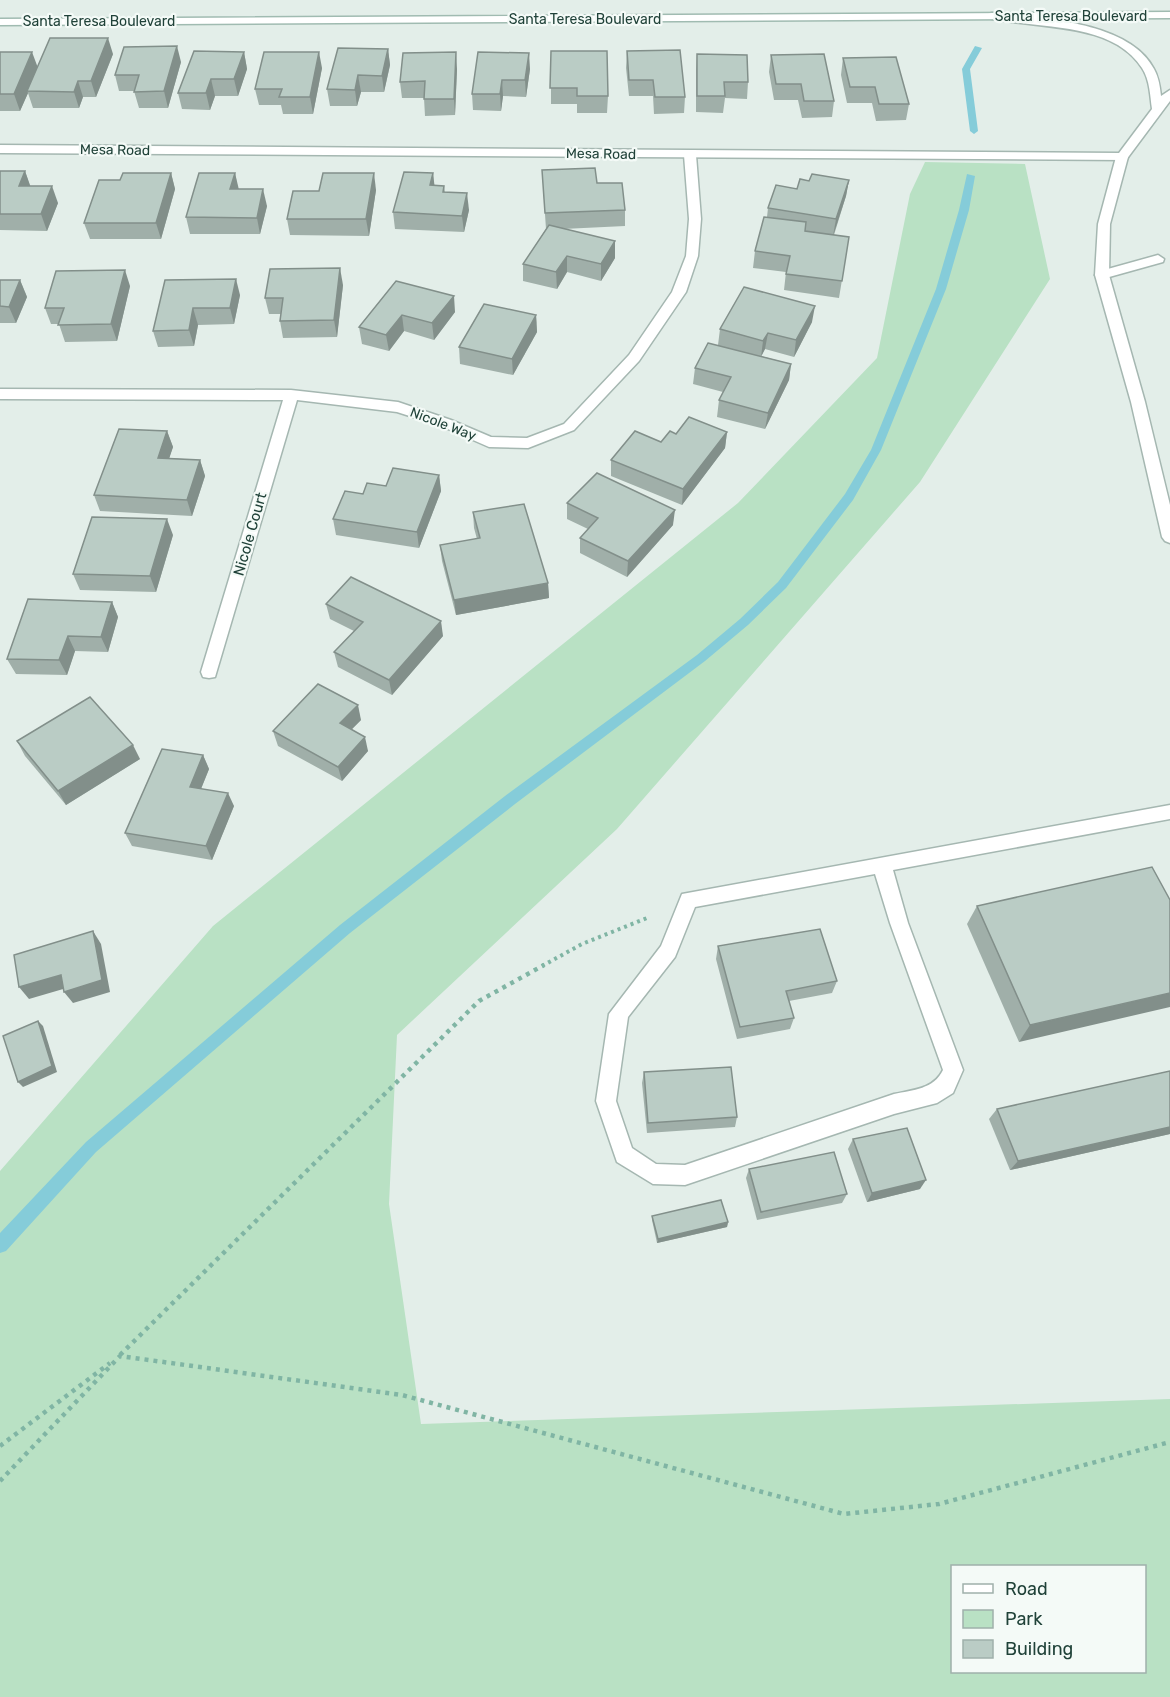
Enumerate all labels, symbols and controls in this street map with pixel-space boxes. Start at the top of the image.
street label: Santa Teresa Boulevard [995,8,1147,25]
street label: Santa Teresa Boulevard [509,11,661,28]
street label: Santa Teresa Boulevard [23,13,175,30]
street label: Mesa Road [80,141,150,159]
street label: Mesa Road [566,145,636,163]
street label: Nicole Way [407,404,479,444]
street label: Nicole Court [230,490,271,578]
legend [951,1565,1146,1673]
text: Road [1005,1578,1048,1600]
text: Park [1005,1608,1043,1630]
text: Building [1005,1638,1073,1660]

